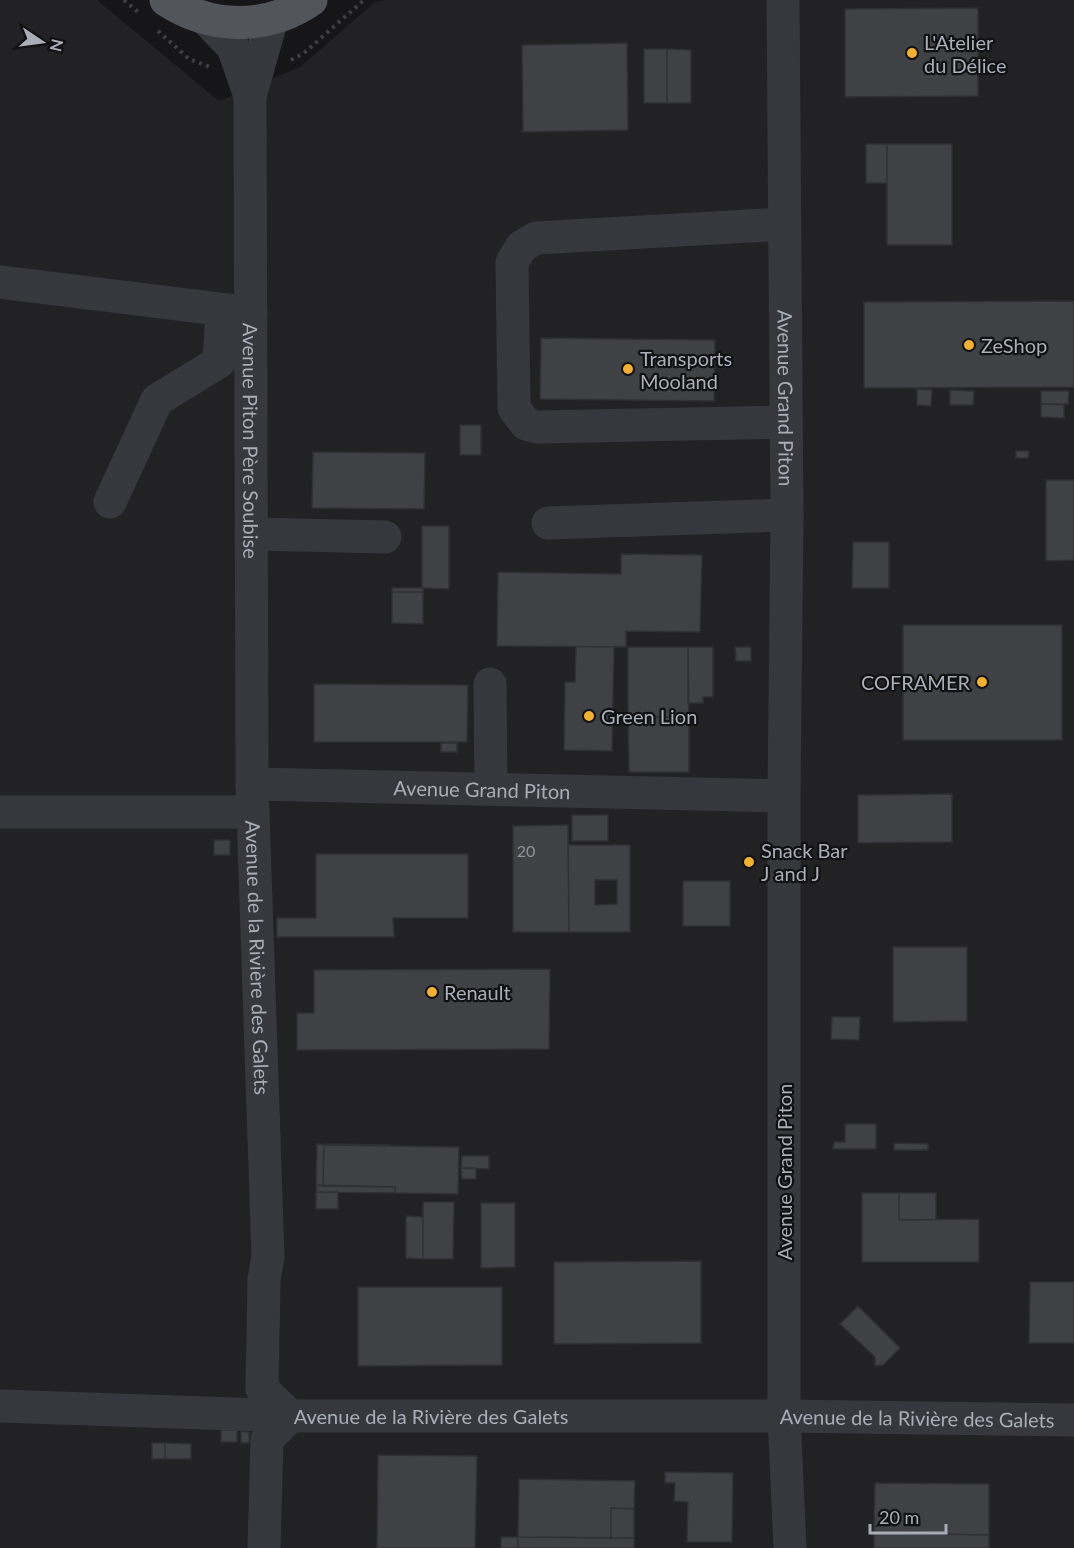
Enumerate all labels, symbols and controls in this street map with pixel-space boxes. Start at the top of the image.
north arrow [12,12,72,72]
place label: L'Atelier du Délice [924,30,1007,77]
text: N [46,37,68,54]
marker: L'Atelier du Délice [905,46,919,60]
street label: Avenue Grand Piton [773,309,799,486]
street label: Avenue Piton Père Soubise [239,323,263,559]
place label: ZeShop [981,333,1047,357]
marker: ZeShop [962,338,976,352]
place label: Transports Mooland [640,346,732,393]
marker: Transports Mooland [621,362,635,376]
place label: COFRAMER [861,670,970,694]
marker: COFRAMER [975,675,989,689]
place label: Green Lion [601,704,697,728]
marker: Green Lion [582,709,596,723]
street label: Avenue Grand Piton [393,775,571,803]
street label: Avenue de la Rivière des Galets [241,820,275,1095]
place label: Snack Bar J and J [761,838,848,885]
house number: 20 [517,841,535,860]
marker: Snack Bar J and J [742,855,756,869]
place label: Renault [444,980,511,1004]
marker: Renault [425,985,439,999]
street label: Avenue Grand Piton [772,1084,796,1260]
street label: Avenue de la Rivière des Galets [294,1404,568,1428]
street label: Avenue de la Rivière des Galets [780,1404,1055,1432]
scale bar [870,1497,946,1535]
text: 20 m [879,1506,919,1528]

